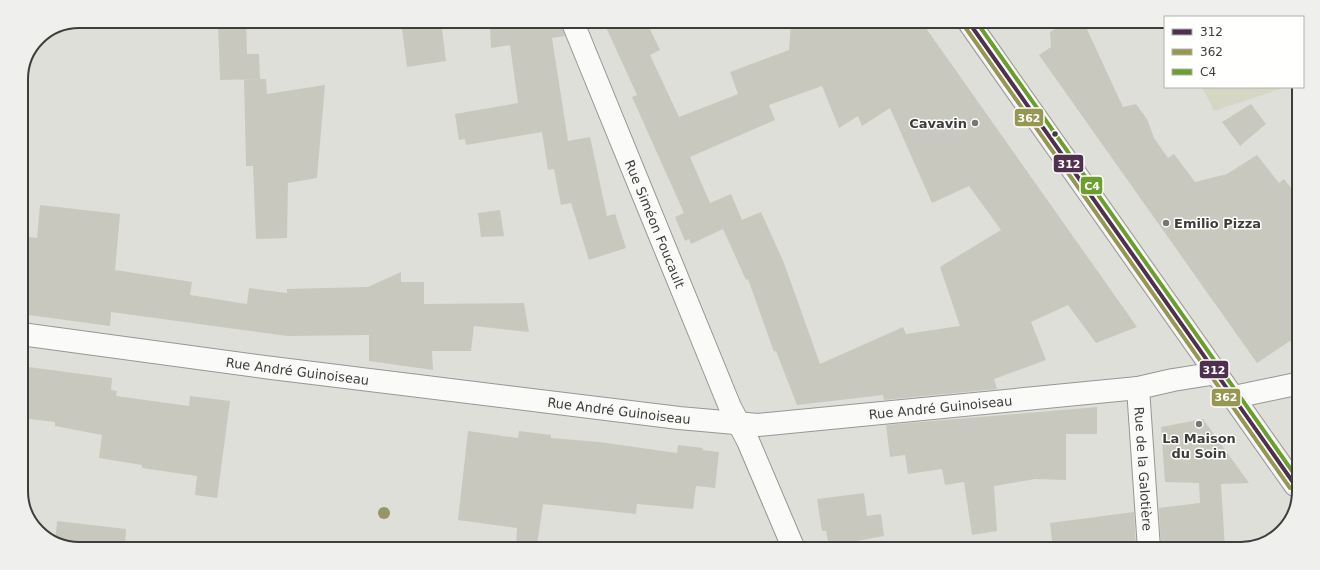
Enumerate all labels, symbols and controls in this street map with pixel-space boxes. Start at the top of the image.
legend [1164,16,1304,88]
text: 312 [1200,25,1223,39]
text: 362 [1200,45,1223,59]
text: C4 [1200,65,1216,79]
line badge: 362 [1014,108,1044,127]
text: 362 [1018,112,1040,125]
place label: Cavavin [909,116,967,131]
marker: Cavavin [970,118,980,128]
unlabelled marker [1050,129,1060,139]
line badge: 312 [1053,154,1084,173]
street label: Rue Siméon Foucault [622,158,688,290]
text: 312 [1058,158,1080,171]
line badge: C4 [1080,176,1103,195]
text: C4 [1084,180,1100,193]
place label: Emilio Pizza [1174,216,1261,231]
marker: Emilio Pizza [1161,218,1171,228]
street label: Rue André Guinoiseau [225,355,370,388]
line badge: 312 [1199,360,1229,379]
text: 312 [1203,364,1225,377]
line badge: 362 [1211,388,1241,407]
text: 362 [1215,391,1237,404]
street label: Rue André Guinoiseau [868,393,1013,422]
street label: Rue André Guinoiseau [547,395,691,427]
street label: Rue de la Galotière [1131,406,1155,531]
marker: La Maison du Soin [1194,419,1204,429]
place label: La Maison du Soin [1162,431,1236,461]

